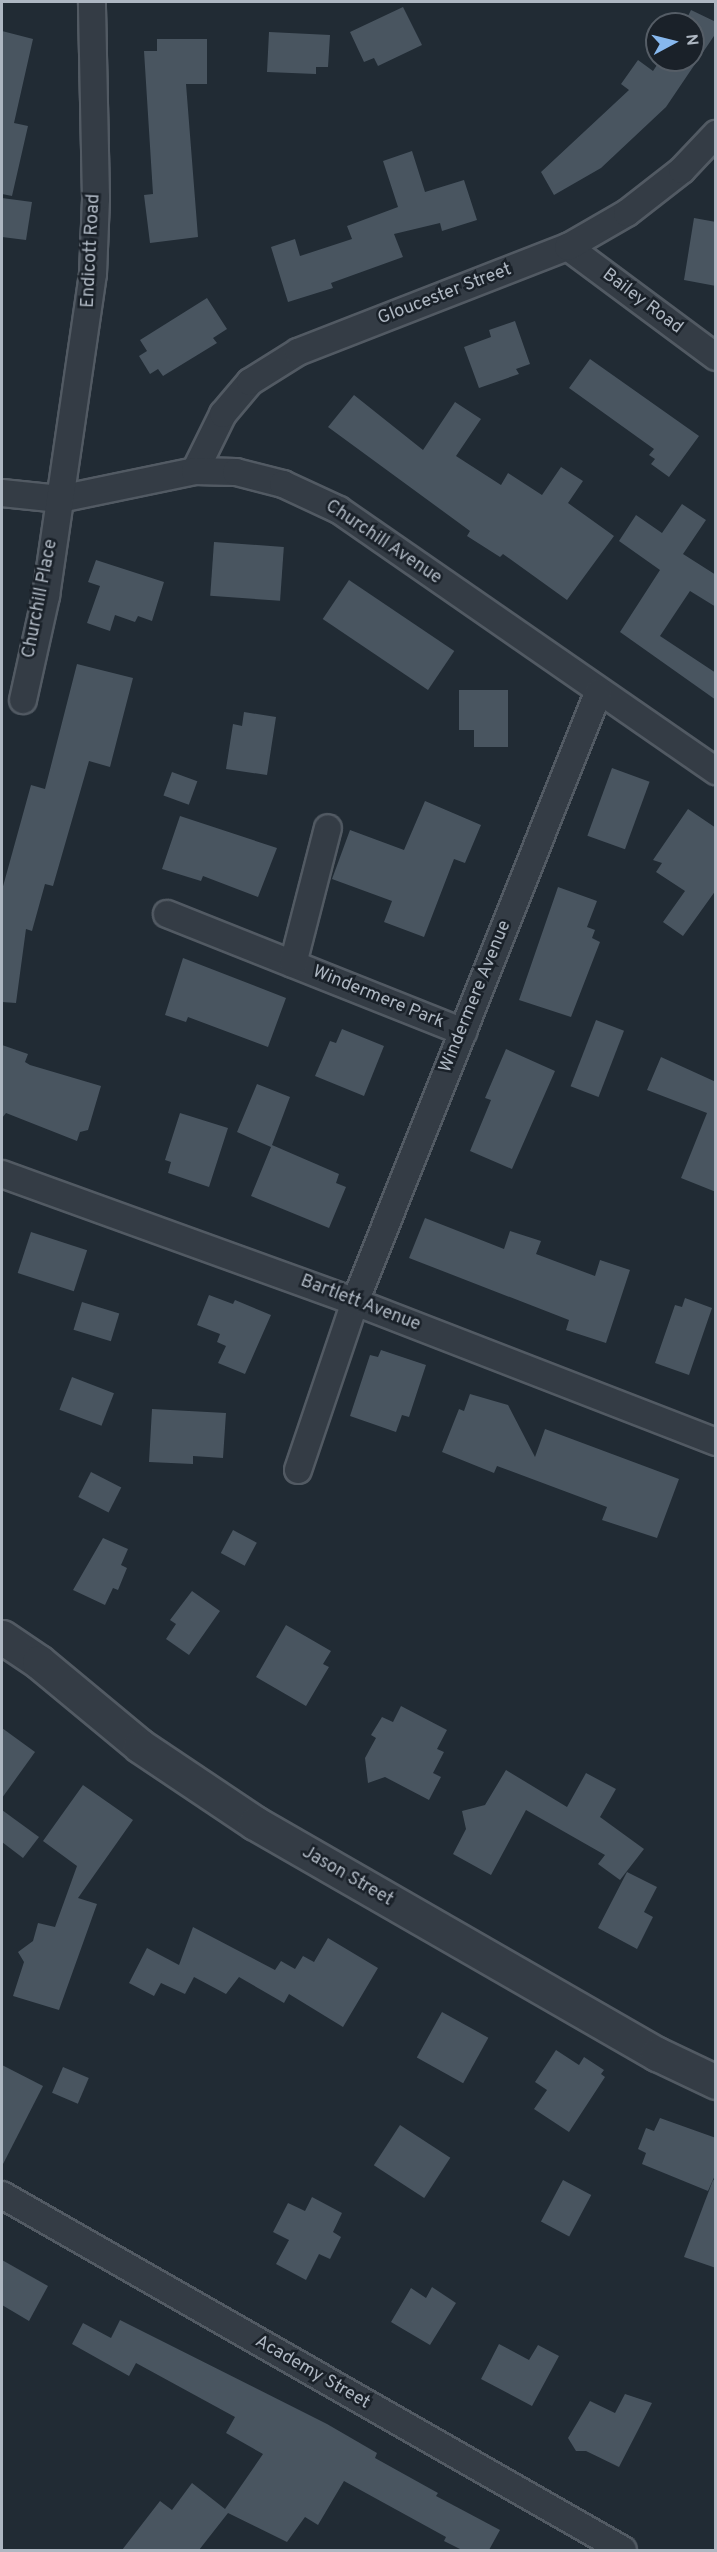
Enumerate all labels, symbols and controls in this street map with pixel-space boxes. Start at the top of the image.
north arrow [645,12,705,72]
text: N [680,33,702,47]
street label: Endicott Road [78,193,106,309]
street label: Gloucester Street [375,260,515,330]
street label: Bailey Road [597,265,687,339]
street label: Churchill Avenue [321,496,445,590]
street label: Churchill Place [19,538,63,660]
street label: Windermere Avenue [435,917,517,1077]
street label: Windermere Park [309,962,447,1034]
street label: Bartlett Avenue [297,1271,423,1337]
street label: Jason Street [298,1842,396,1912]
street label: Academy Street [251,2331,373,2415]

